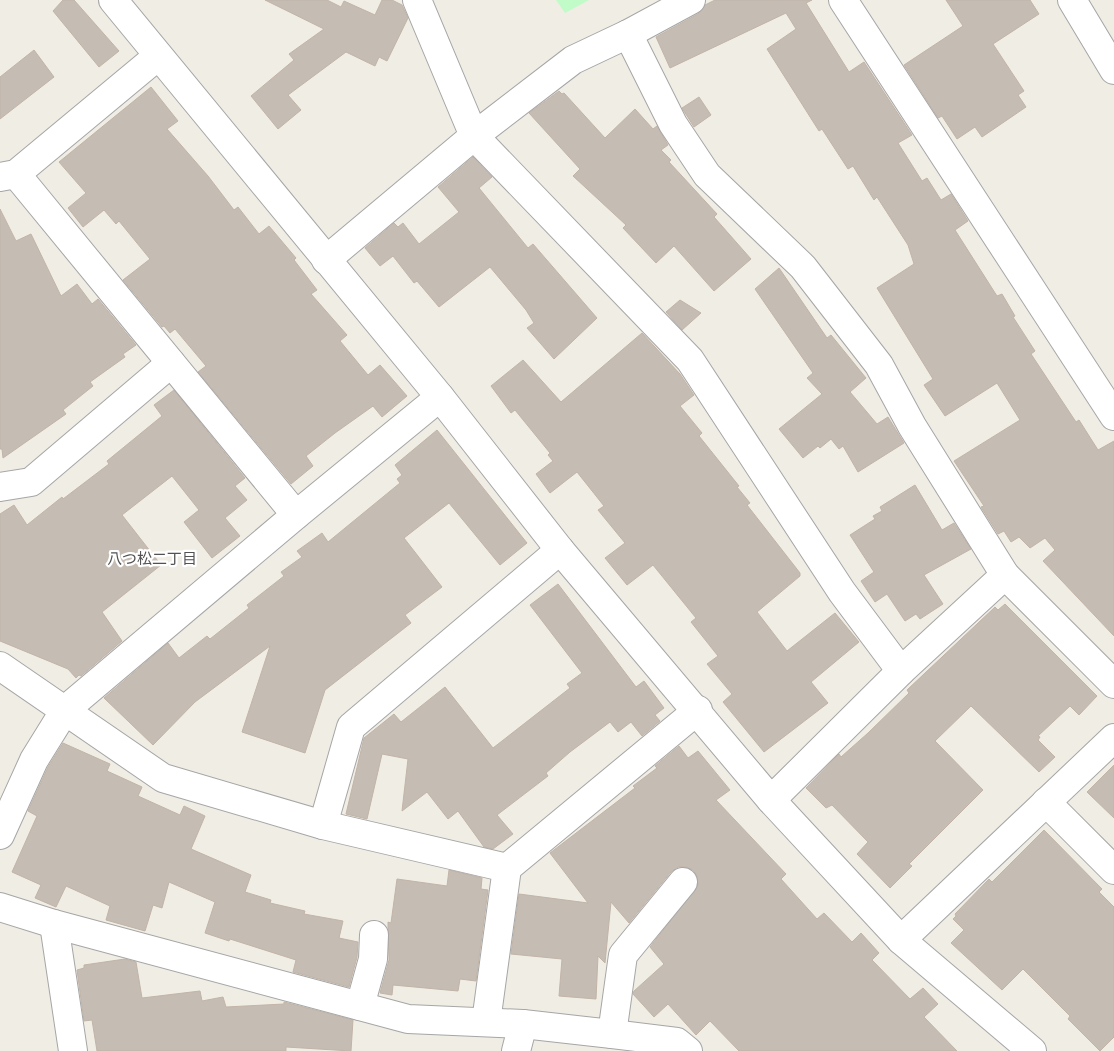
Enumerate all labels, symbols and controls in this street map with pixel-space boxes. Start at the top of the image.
district label: 八つ松二丁目 [107,551,197,570]

